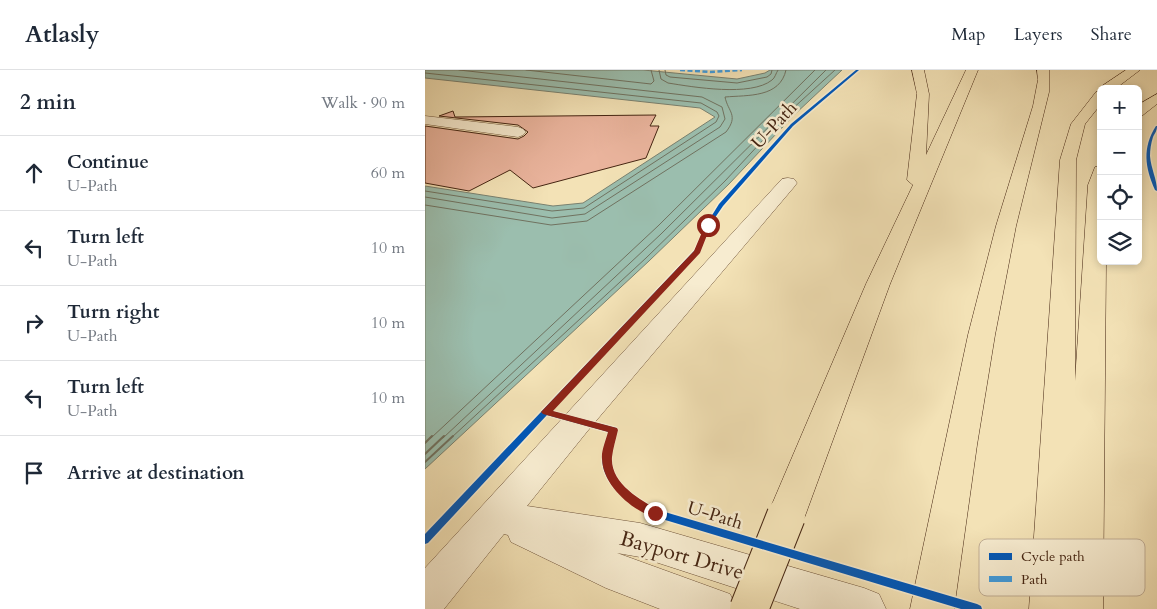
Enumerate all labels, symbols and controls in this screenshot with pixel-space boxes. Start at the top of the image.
text: Atlasly [25,18,99,51]
text: Map [951,22,986,47]
text: Layers [1014,22,1063,47]
text: Share [1091,22,1132,47]
map controls [1097,85,1142,265]
button: + [1097,85,1142,130]
text: 2 min [20,88,76,117]
text: Walk · 90 m [321,92,405,114]
street label: U-Path [746,96,803,155]
button: − [1097,130,1142,175]
text: Continue [67,149,149,175]
icon: ahead [20,159,48,187]
text: 60 m [371,162,405,184]
text: U-Path [67,175,117,197]
button: locate [1097,175,1142,220]
route start [697,214,720,237]
button: layers [1097,220,1142,265]
text: Turn left [67,224,144,250]
icon: left [20,234,48,262]
text: 10 m [371,237,405,259]
text: U-Path [67,250,117,272]
text: Turn right [67,299,159,325]
icon: right [20,309,48,337]
text: 10 m [371,312,405,334]
text: U-Path [67,325,117,347]
text: Turn left [67,374,144,400]
icon: left [20,384,48,412]
text: 10 m [371,387,405,409]
text: U-Path [67,400,117,422]
icon: arrive [20,459,48,487]
text: Arrive at destination [67,460,244,486]
street label: U-Path [684,495,746,536]
route end [644,502,667,525]
street label: Bayport Drive [616,524,747,587]
legend [979,539,1145,596]
text: Cycle path [1021,547,1085,566]
text: Path [1021,570,1048,589]

